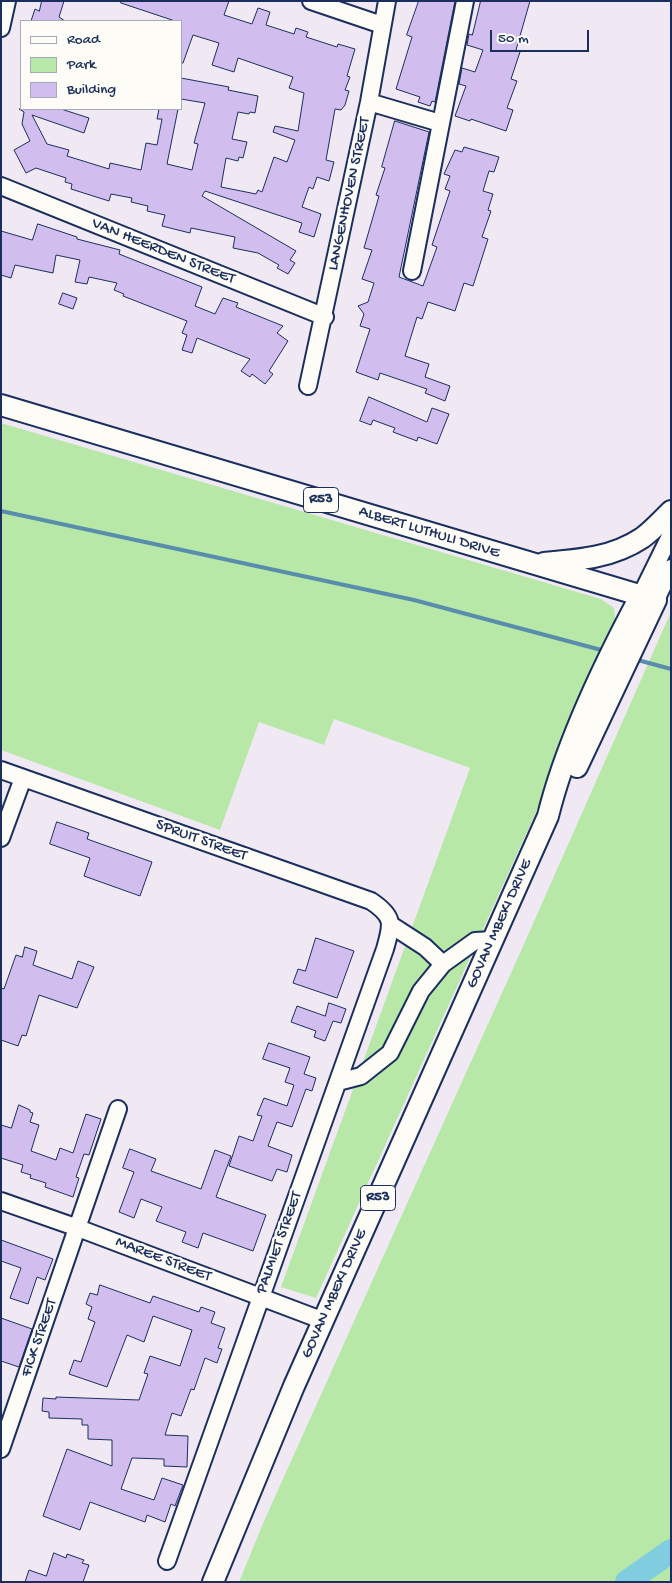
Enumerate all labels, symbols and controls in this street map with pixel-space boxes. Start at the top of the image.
legend [20,20,182,110]
scale bar [492,20,591,52]
text: 50 m [498,30,529,48]
text: Road [67,31,100,49]
text: Park [67,56,96,74]
text: Building [67,81,116,99]
street label: LANGENHOVEN STREET [324,116,376,272]
street label: VAN HEERDEN STREET [89,214,237,290]
road number: R53 [304,488,338,512]
street label: ALBERT LUTHULI DRIVE [356,502,502,564]
street label: SPRUIT STREET [153,816,249,866]
street label: GOVAN MBEKI DRIVE [463,856,537,992]
road number: R53 [360,1186,396,1210]
street label: PALMIET STREET [253,1189,307,1297]
street label: GOVAN MBEKI DRIVE [298,1226,372,1362]
street label: MAREE STREET [113,1233,213,1287]
street label: FICK STREET [18,1296,62,1380]

